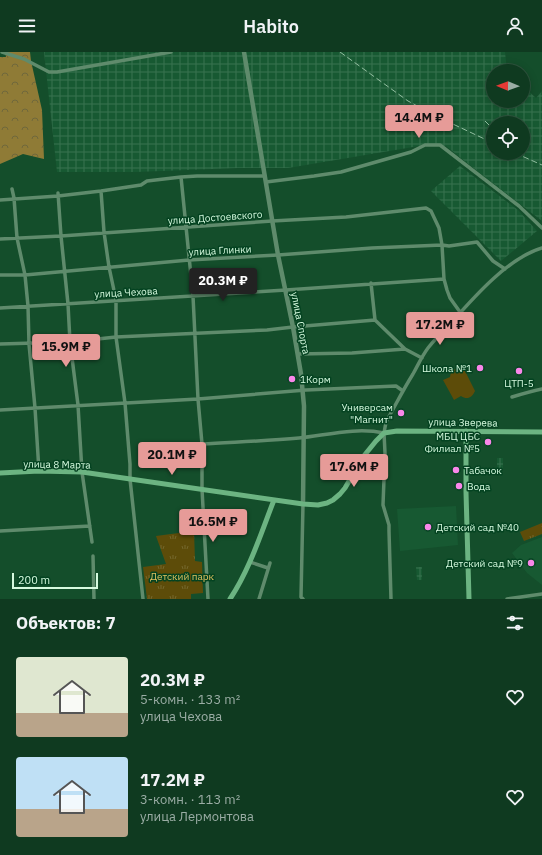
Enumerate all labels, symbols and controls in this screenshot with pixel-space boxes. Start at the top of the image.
icon: menu [16,15,38,37]
text: Habito [243,15,299,38]
icon: person [504,15,526,37]
north arrow [486,64,530,108]
map controls [486,64,530,160]
pin: 14.4M ₽ [382,105,456,139]
text: 14.4M ₽ [394,109,444,126]
button: locate [486,116,530,160]
street label: улица Достоевского [167,208,263,227]
street label: улица Глинки [188,242,252,259]
pin: 20.3M ₽ [186,268,260,302]
text: 20.3M ₽ [198,272,248,289]
street label: улица Чехова [94,284,159,301]
street label: улица Спорта [288,291,313,356]
pin: 17.2M ₽ [403,312,477,346]
text: 17.2M ₽ [415,316,465,333]
pin: 15.9M ₽ [29,334,103,368]
text: 15.9M ₽ [41,338,91,355]
place label: Школа №1 [422,362,472,375]
marker: Школа №1 [475,363,485,373]
marker: ЦТП-5 [514,366,524,376]
place label: 1Корм [300,373,331,386]
marker: 1Корм [287,374,297,384]
place label: ЦТП-5 [504,377,534,390]
place label: Универсам "Магнит" [341,401,393,426]
marker: Универсам "Магнит" [396,408,406,418]
street label: улица Зверева [428,415,498,430]
place label: МБЦ ЦБС Филиал №5 [424,430,480,455]
marker: МБЦ ЦБС Филиал №5 [483,437,493,447]
pin: 20.1M ₽ [135,442,209,476]
text: 20.1M ₽ [147,446,197,463]
pin: 17.6M ₽ [317,454,391,488]
street label: улица 8 Марта [23,457,91,472]
text: 17.6M ₽ [329,458,379,475]
place label: Табачок [464,464,502,477]
marker: Табачок [451,465,461,475]
place label: Вода [467,480,491,493]
marker: Вода [454,481,464,491]
pin: 16.5M ₽ [176,509,250,543]
text: 16.5M ₽ [188,513,238,530]
place label: Детский сад №40 [436,521,519,534]
marker: Детский сад №40 [423,522,433,532]
place label: Детский сад №9 [446,557,523,570]
marker: Детский сад №9 [526,558,536,568]
park label: Детский парк [150,570,215,583]
scale bar [12,571,98,590]
text: 200 m [18,573,50,587]
text: Объектов: 7 [16,612,116,634]
icon: filters [504,612,526,634]
text: 20.3M ₽ [140,669,205,691]
icon: home [48,673,96,721]
icon: heart [504,686,526,708]
text: 5-комн. · 133 m² [140,691,240,708]
text: улица Чехова [140,708,222,725]
text: 17.2M ₽ [140,769,205,791]
icon: home [48,773,96,821]
icon: heart [504,786,526,808]
text: 3-комн. · 113 m² [140,791,240,808]
text: улица Лермонтова [140,808,254,825]

